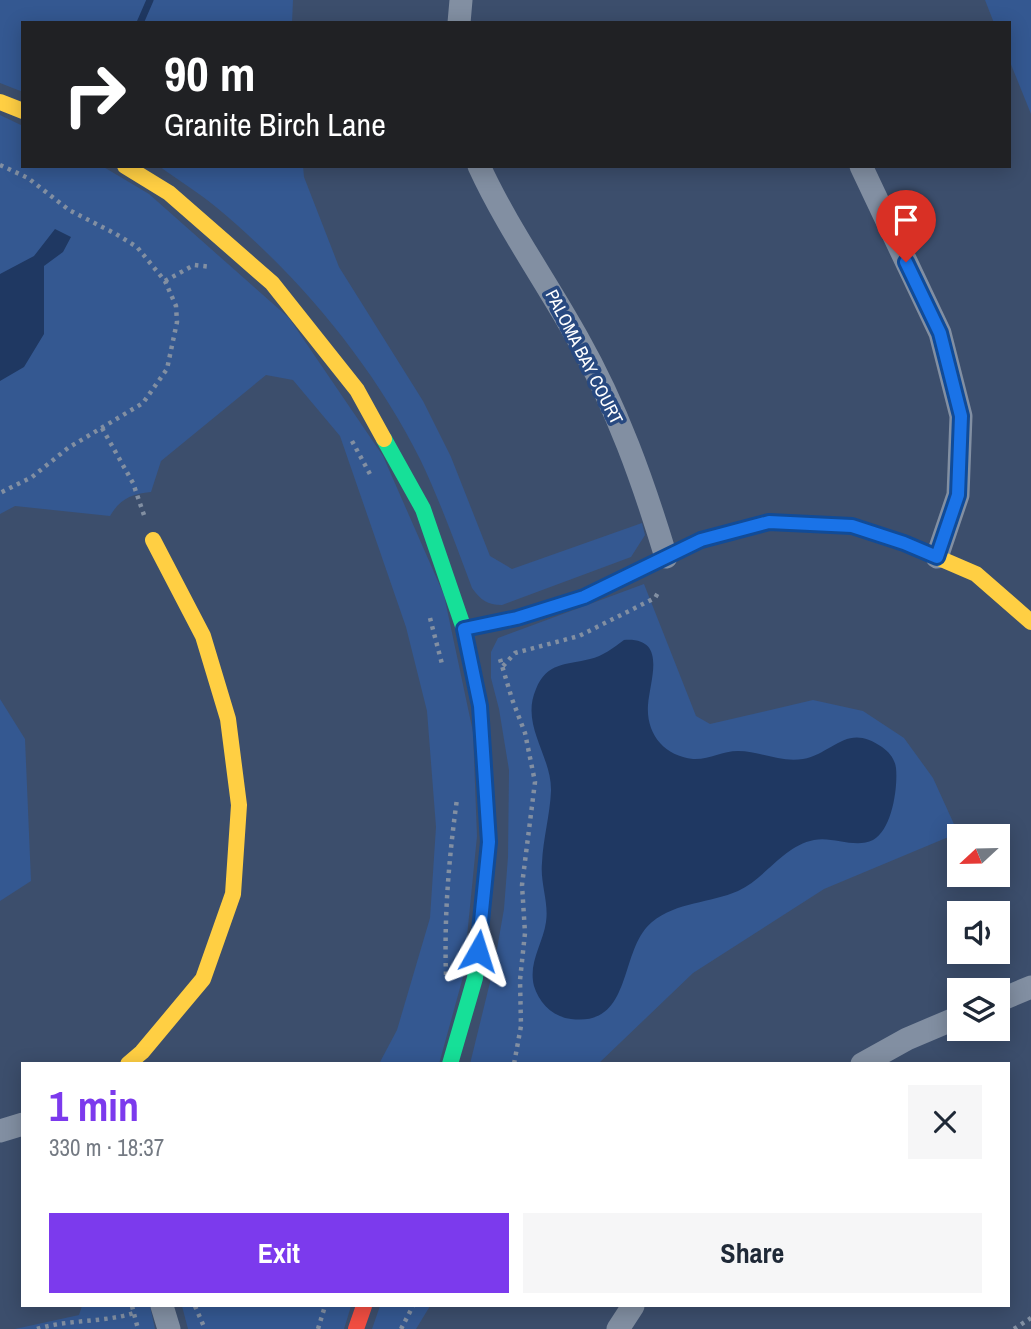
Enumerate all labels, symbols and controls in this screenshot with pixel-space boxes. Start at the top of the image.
text: 90 m [164,40,256,106]
icon: right [49,49,140,140]
text: Granite Birch Lane [164,103,386,146]
pin [876,190,936,262]
icon: arrive [887,201,925,239]
street label: PALOMA BAY COURT [540,285,629,429]
north arrow [947,824,1010,887]
map controls [947,824,1010,1041]
button: sound [947,901,1010,964]
position arrow [441,914,515,988]
button: layers [947,978,1010,1041]
text: 1 min [49,1078,139,1134]
button: close [908,1085,982,1159]
text: 330 m · 18:37 [49,1132,164,1163]
button: Exit [49,1213,509,1293]
button: Share [523,1213,982,1293]

